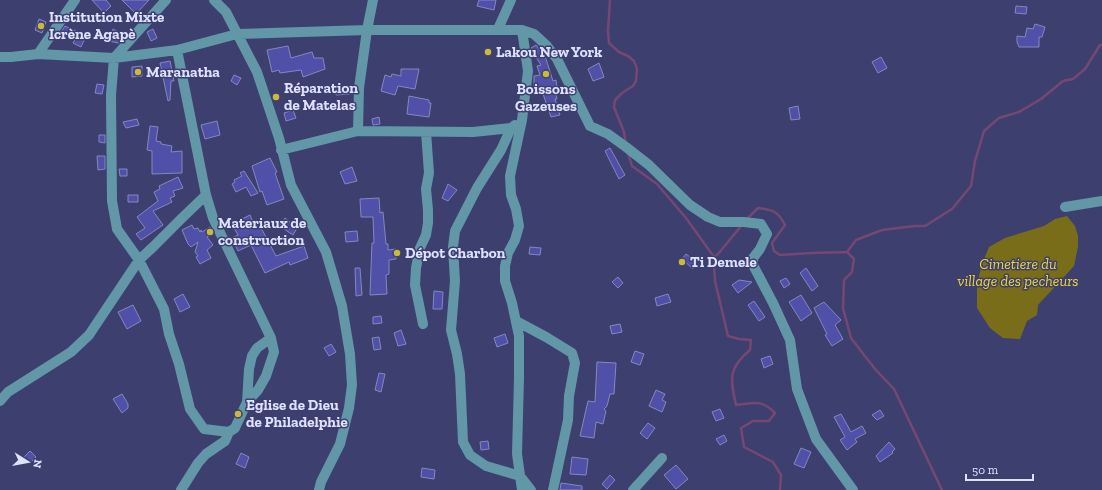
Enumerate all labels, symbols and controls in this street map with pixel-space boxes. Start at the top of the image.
place label: Institution Mixte Icrène Agapè [49,8,164,43]
marker: Institution Mixte Icrène Agapè [36,21,46,31]
place label: Lakou New York [496,43,603,61]
marker: Lakou New York [483,47,493,57]
place label: Maranatha [146,63,220,81]
marker: Maranatha [133,67,143,77]
marker: Boissons Gazeuses [541,69,551,79]
place label: Réparation de Matelas [284,79,358,114]
place label: Boissons Gazeuses [515,80,577,115]
marker: Réparation de Matelas [271,92,281,102]
place label: Materiaux de construction [218,214,306,249]
marker: Materiaux de construction [205,227,215,237]
place label: Dépot Charbon [405,244,506,262]
marker: Dépot Charbon [392,248,402,258]
place label: Ti Demele [690,253,757,271]
park label: Cimetiere du village des pecheurs [957,255,1079,290]
marker: Ti Demele [677,257,687,267]
place label: Eglise de Dieu de Philadelphie [246,396,348,431]
marker: Eglise de Dieu de Philadelphie [233,409,243,419]
north arrow [8,442,48,482]
scale bar [966,456,1033,482]
text: N [30,458,45,470]
text: 50 m [972,463,999,477]

